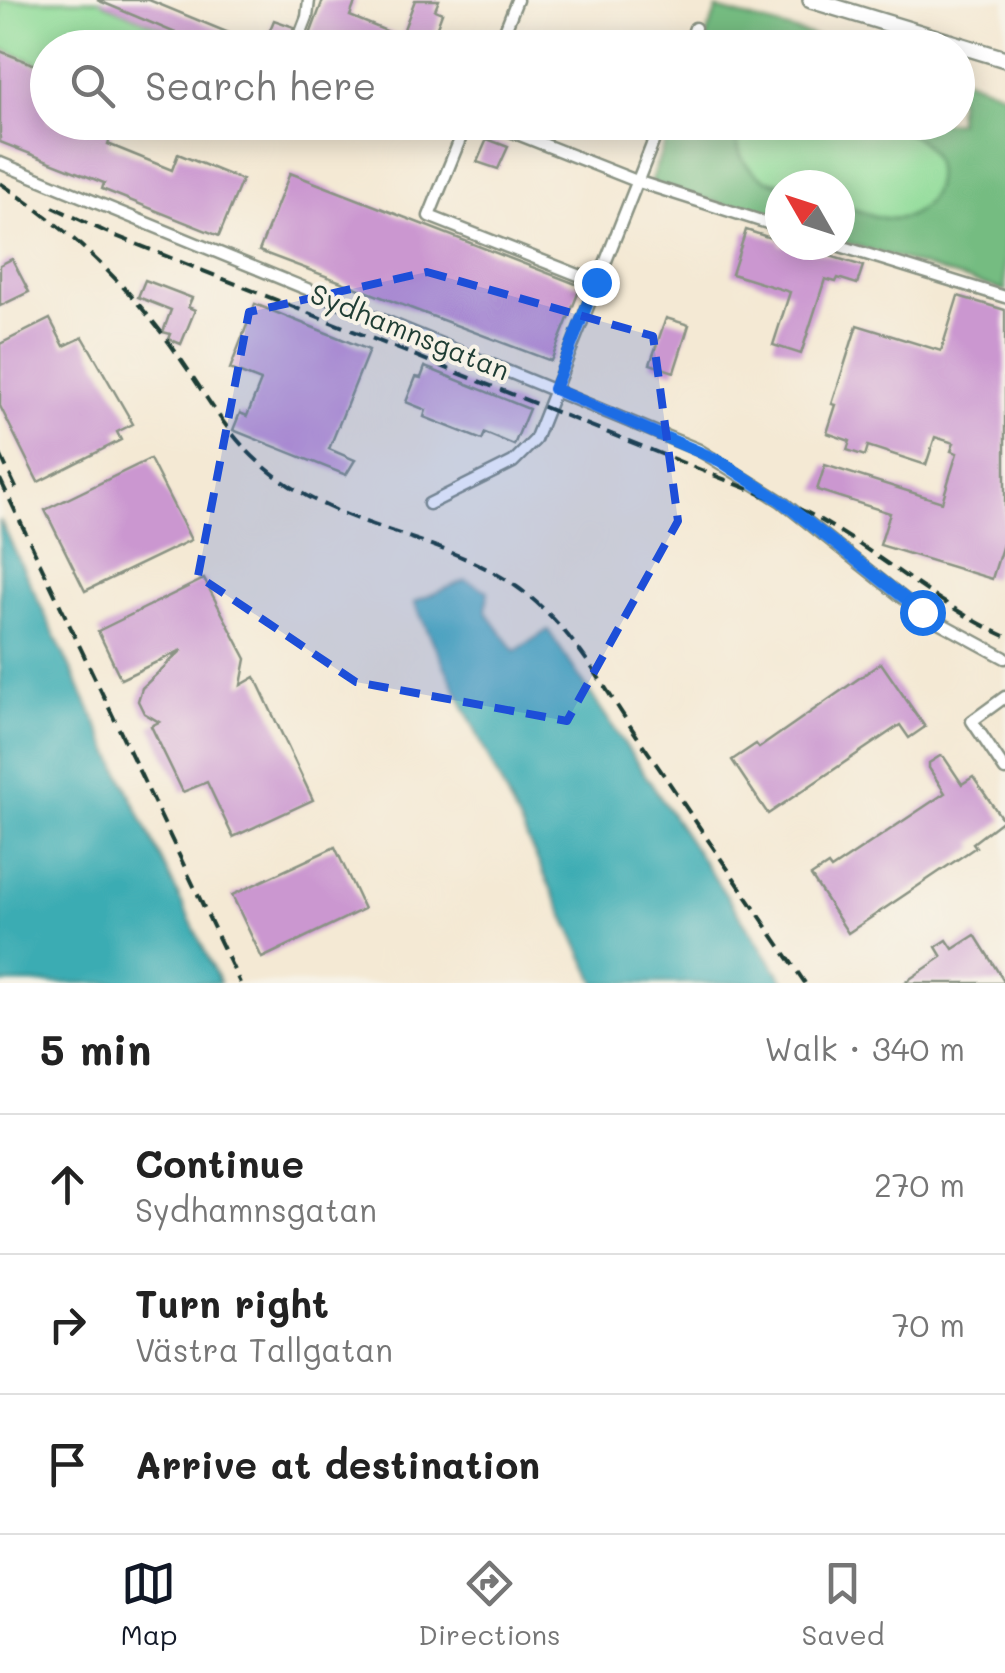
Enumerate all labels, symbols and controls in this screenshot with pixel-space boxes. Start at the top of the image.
search box [30,30,975,140]
icon: search [65,58,120,113]
text: Search here [145,60,376,110]
north arrow [765,170,855,260]
route end [574,260,620,306]
street label: Sydhamnsgatan [305,275,515,387]
route start [900,590,946,636]
text: 5 min [40,1021,151,1076]
text: Walk · 340 m [764,1027,965,1069]
text: Continue [135,1138,304,1188]
icon: ahead [40,1157,95,1212]
text: 270 m [874,1163,965,1205]
text: Sydhamnsgatan [135,1188,377,1230]
text: Turn right [135,1278,329,1328]
icon: right [40,1297,95,1352]
text: 70 m [892,1303,965,1345]
text: Västra Tallgatan [135,1328,393,1370]
icon: arrive [40,1437,95,1492]
text: Arrive at destination [135,1439,540,1489]
tab: Map [120,1556,177,1652]
tab: Directions [418,1556,561,1652]
tab: Saved [801,1556,885,1652]

